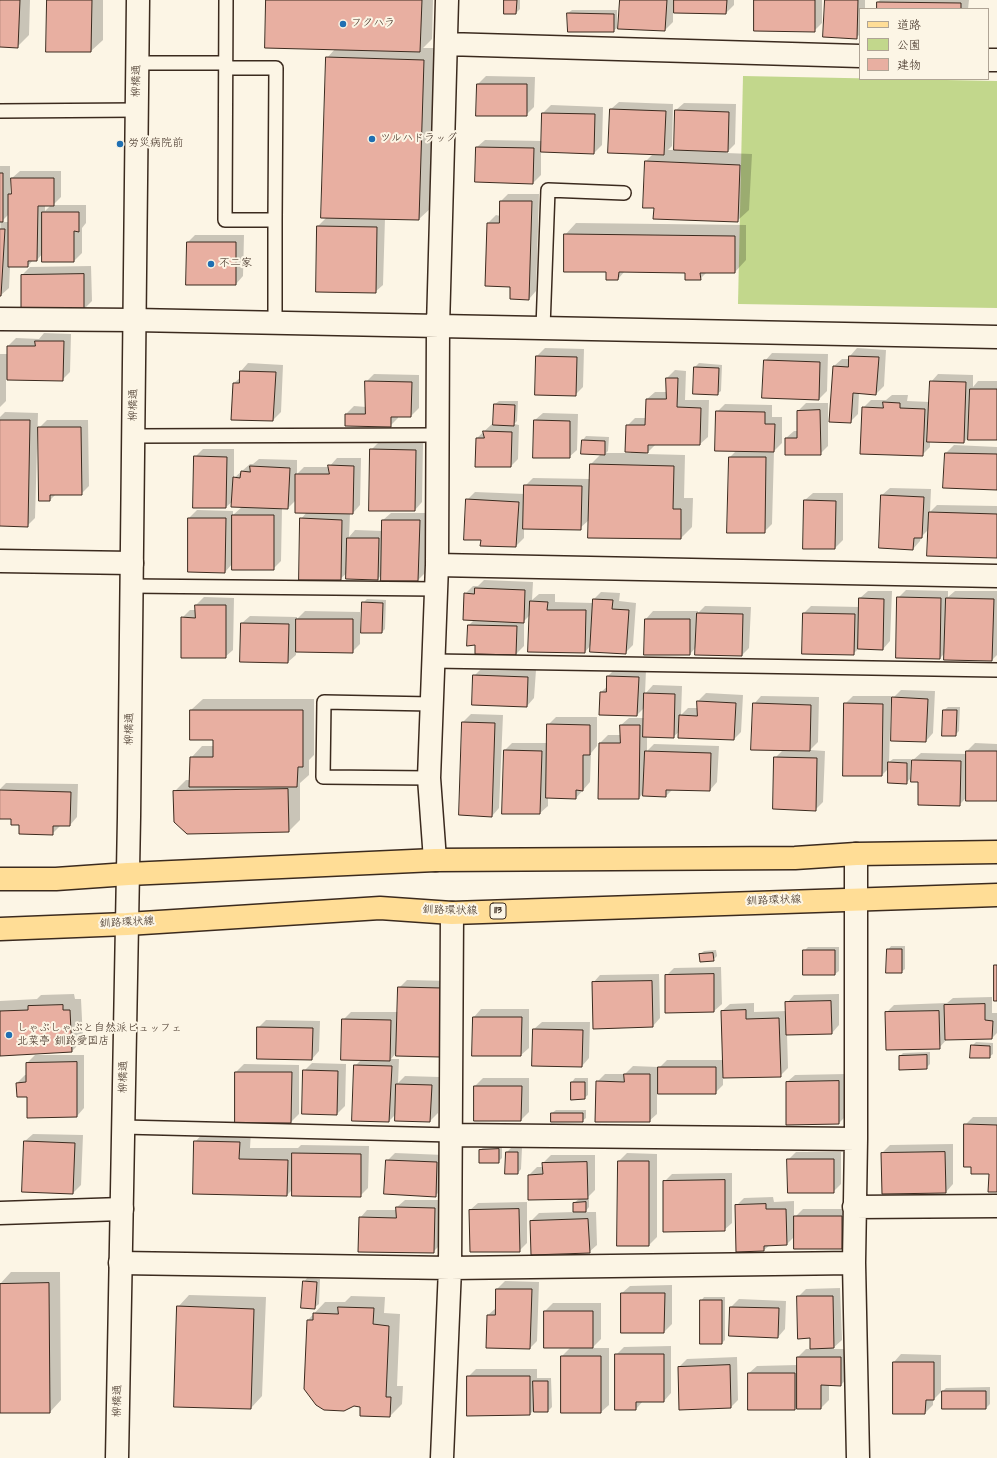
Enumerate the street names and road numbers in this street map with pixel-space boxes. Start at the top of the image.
street label: 柳橋通 [130,64,144,98]
street label: 柳橋通 [127,388,141,422]
street label: 柳橋通 [123,712,137,746]
street label: 釧路環状線 [746,893,802,909]
road number: 113 [490,903,506,919]
street label: 釧路環状線 [422,904,478,918]
street label: 釧路環状線 [99,915,155,931]
street label: 柳橋通 [117,1060,131,1094]
street label: 柳橋通 [111,1384,125,1418]

